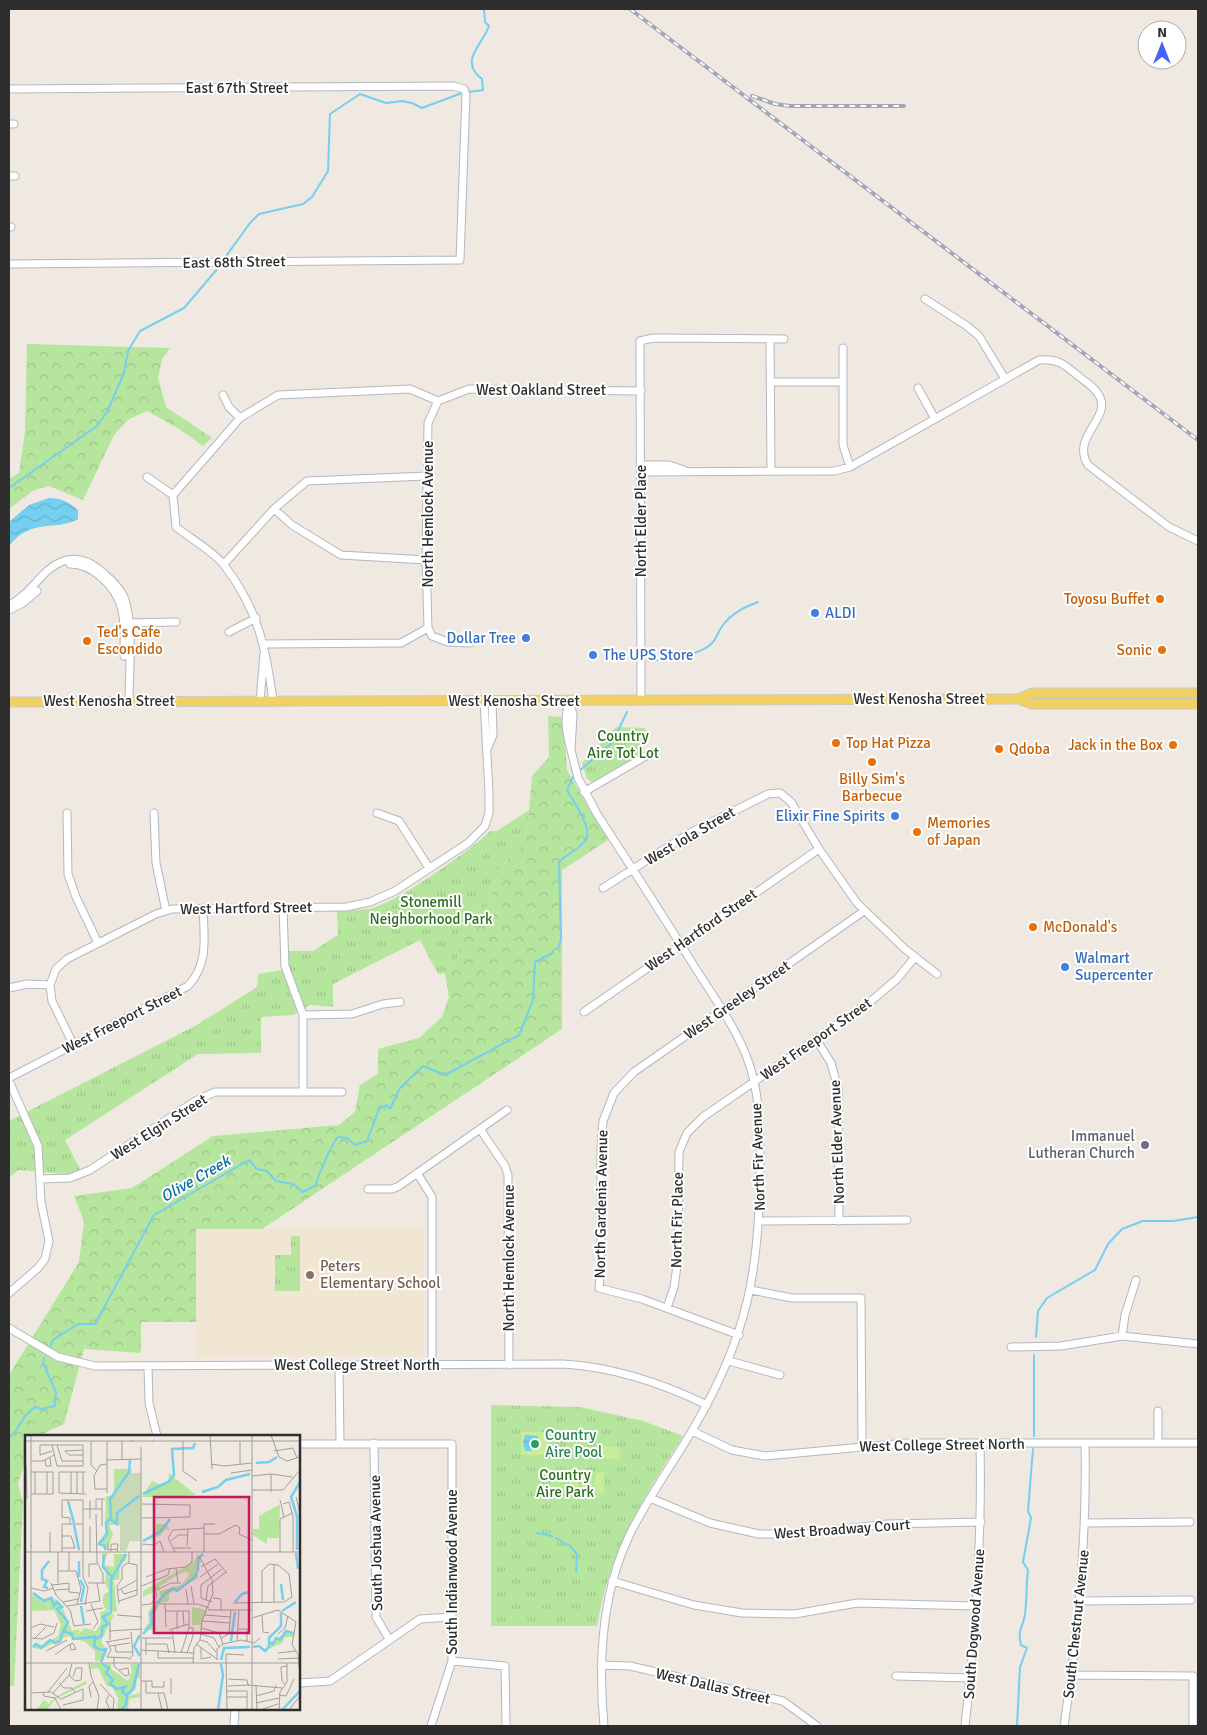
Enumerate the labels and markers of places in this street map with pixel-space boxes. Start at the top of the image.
place label: Toyosu Buffet [1064,590,1150,608]
marker: Toyosu Buffet [1154,593,1166,605]
place label: ALDI [825,604,856,622]
marker: ALDI [809,607,821,619]
place label: Ted's Cafe Escondido [97,623,163,658]
place label: Dollar Tree [446,629,516,647]
marker: Dollar Tree [520,632,532,644]
marker: Ted's Cafe Escondido [81,635,93,647]
place label: Sonic [1117,641,1152,659]
marker: Sonic [1156,644,1168,656]
place label: The UPS Store [603,646,694,664]
marker: The UPS Store [587,649,599,661]
place label: Top Hat Pizza [846,734,931,752]
place label: Jack in the Box [1068,736,1163,754]
marker: Top Hat Pizza [830,737,842,749]
marker: Jack in the Box [1167,739,1179,751]
place label: Qdoba [1009,740,1050,758]
marker: Qdoba [993,743,1005,755]
marker: Billy Sim's Barbecue [866,756,878,768]
place label: Billy Sim's Barbecue [839,770,905,805]
place label: Elixir Fine Spirits [776,807,885,825]
marker: Elixir Fine Spirits [889,810,901,822]
place label: Memories of Japan [927,814,991,849]
marker: Memories of Japan [911,826,923,838]
place label: McDonald's [1043,918,1118,936]
marker: McDonald's [1027,921,1039,933]
place label: Walmart Supercenter [1075,949,1154,984]
marker: Walmart Supercenter [1059,961,1071,973]
place label: Immanuel Lutheran Church [1028,1127,1135,1162]
marker: Immanuel Lutheran Church [1139,1139,1151,1151]
place label: Peters Elementary School [320,1257,441,1292]
marker: Peters Elementary School [304,1269,316,1281]
place label: Country Aire Pool [545,1426,602,1461]
marker: Country Aire Pool [529,1438,541,1450]

